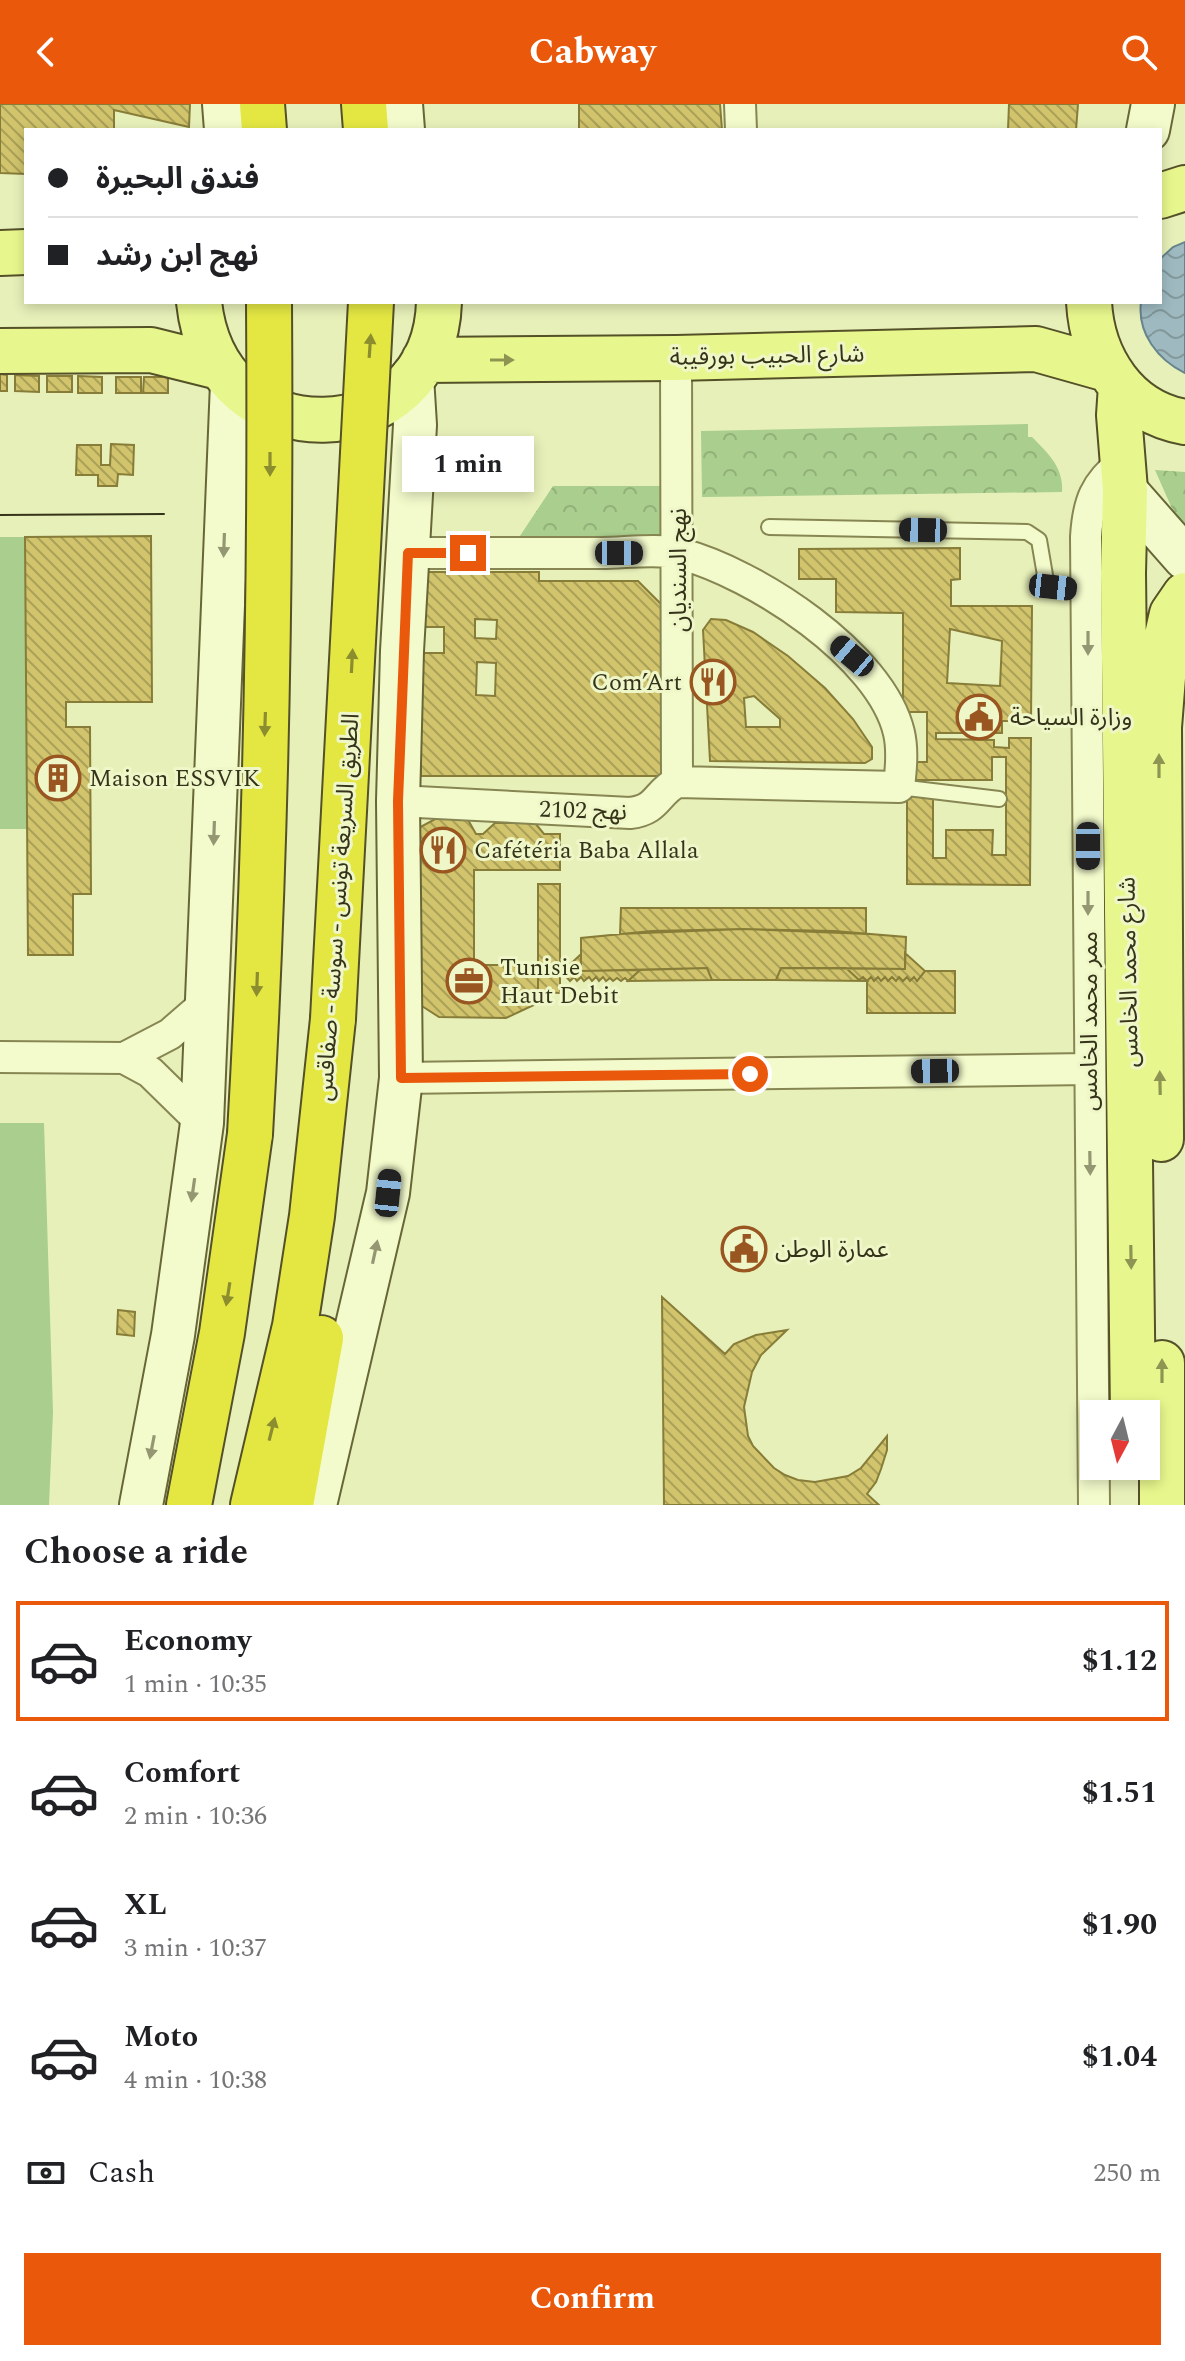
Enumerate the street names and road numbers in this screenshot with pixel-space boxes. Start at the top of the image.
street label: شارع الحبيب بورقيبة [669,336,865,376]
street label: نهج السنديان [661,508,697,632]
street label: الطريق السريعة تونس - سوسة - صفاقس [306,712,370,1102]
street label: نهج 2102 [538,791,628,831]
street label: شارع محمد الخامس [1109,876,1149,1068]
street label: ممر محمد الخامس [1072,931,1108,1111]

